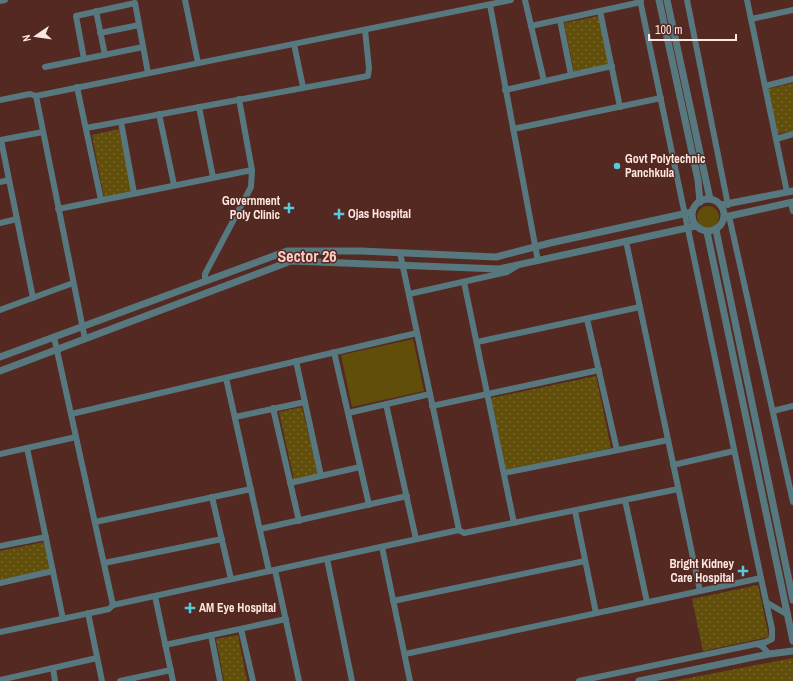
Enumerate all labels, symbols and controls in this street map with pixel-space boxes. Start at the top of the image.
north arrow [16,16,56,56]
scale bar [649,16,736,42]
text: 100 m [655,22,682,38]
text: N [19,34,34,43]
place label: Govt Polytechnic Panchkula [625,151,706,181]
marker: Govt Polytechnic Panchkula [612,161,622,171]
place label: Government Poly Clinic [222,193,281,223]
marker: Government Poly Clinic [283,202,295,214]
place label: Ojas Hospital [348,206,411,222]
marker: Ojas Hospital [333,208,345,220]
district label: Sector 26 [277,245,337,267]
place label: Bright Kidney Care Hospital [669,556,735,586]
marker: Bright Kidney Care Hospital [737,565,749,577]
place label: AM Eye Hospital [199,600,276,616]
marker: AM Eye Hospital [184,602,196,614]

